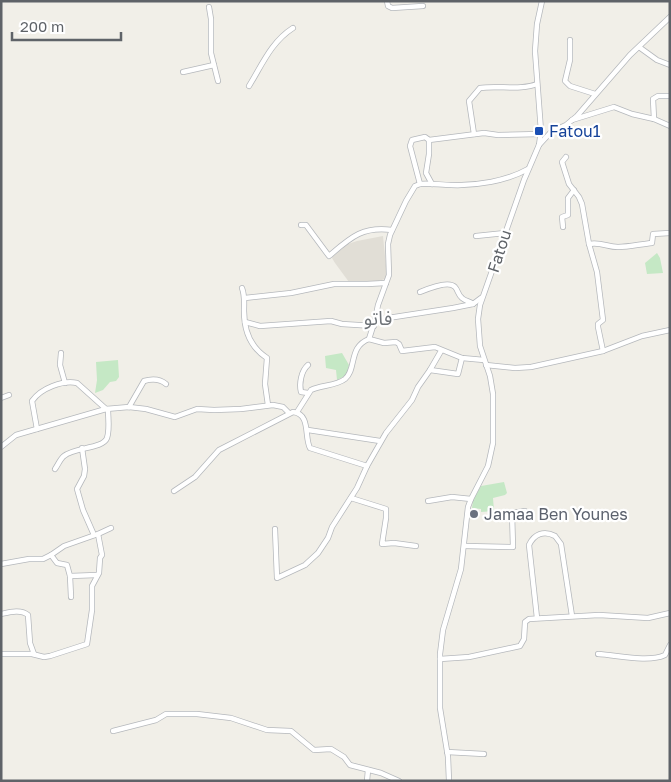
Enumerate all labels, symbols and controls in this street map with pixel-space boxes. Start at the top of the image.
scale bar [12,10,121,42]
text: 200 m [20,17,64,35]
place label: Fatou1 [549,121,601,141]
marker: Fatou1 [533,125,545,137]
street label: Fatou [483,227,515,275]
district label: فاتو [364,306,392,330]
place label: Jamaa Ben Younes [484,504,628,524]
marker: Jamaa Ben Younes [468,508,480,520]

